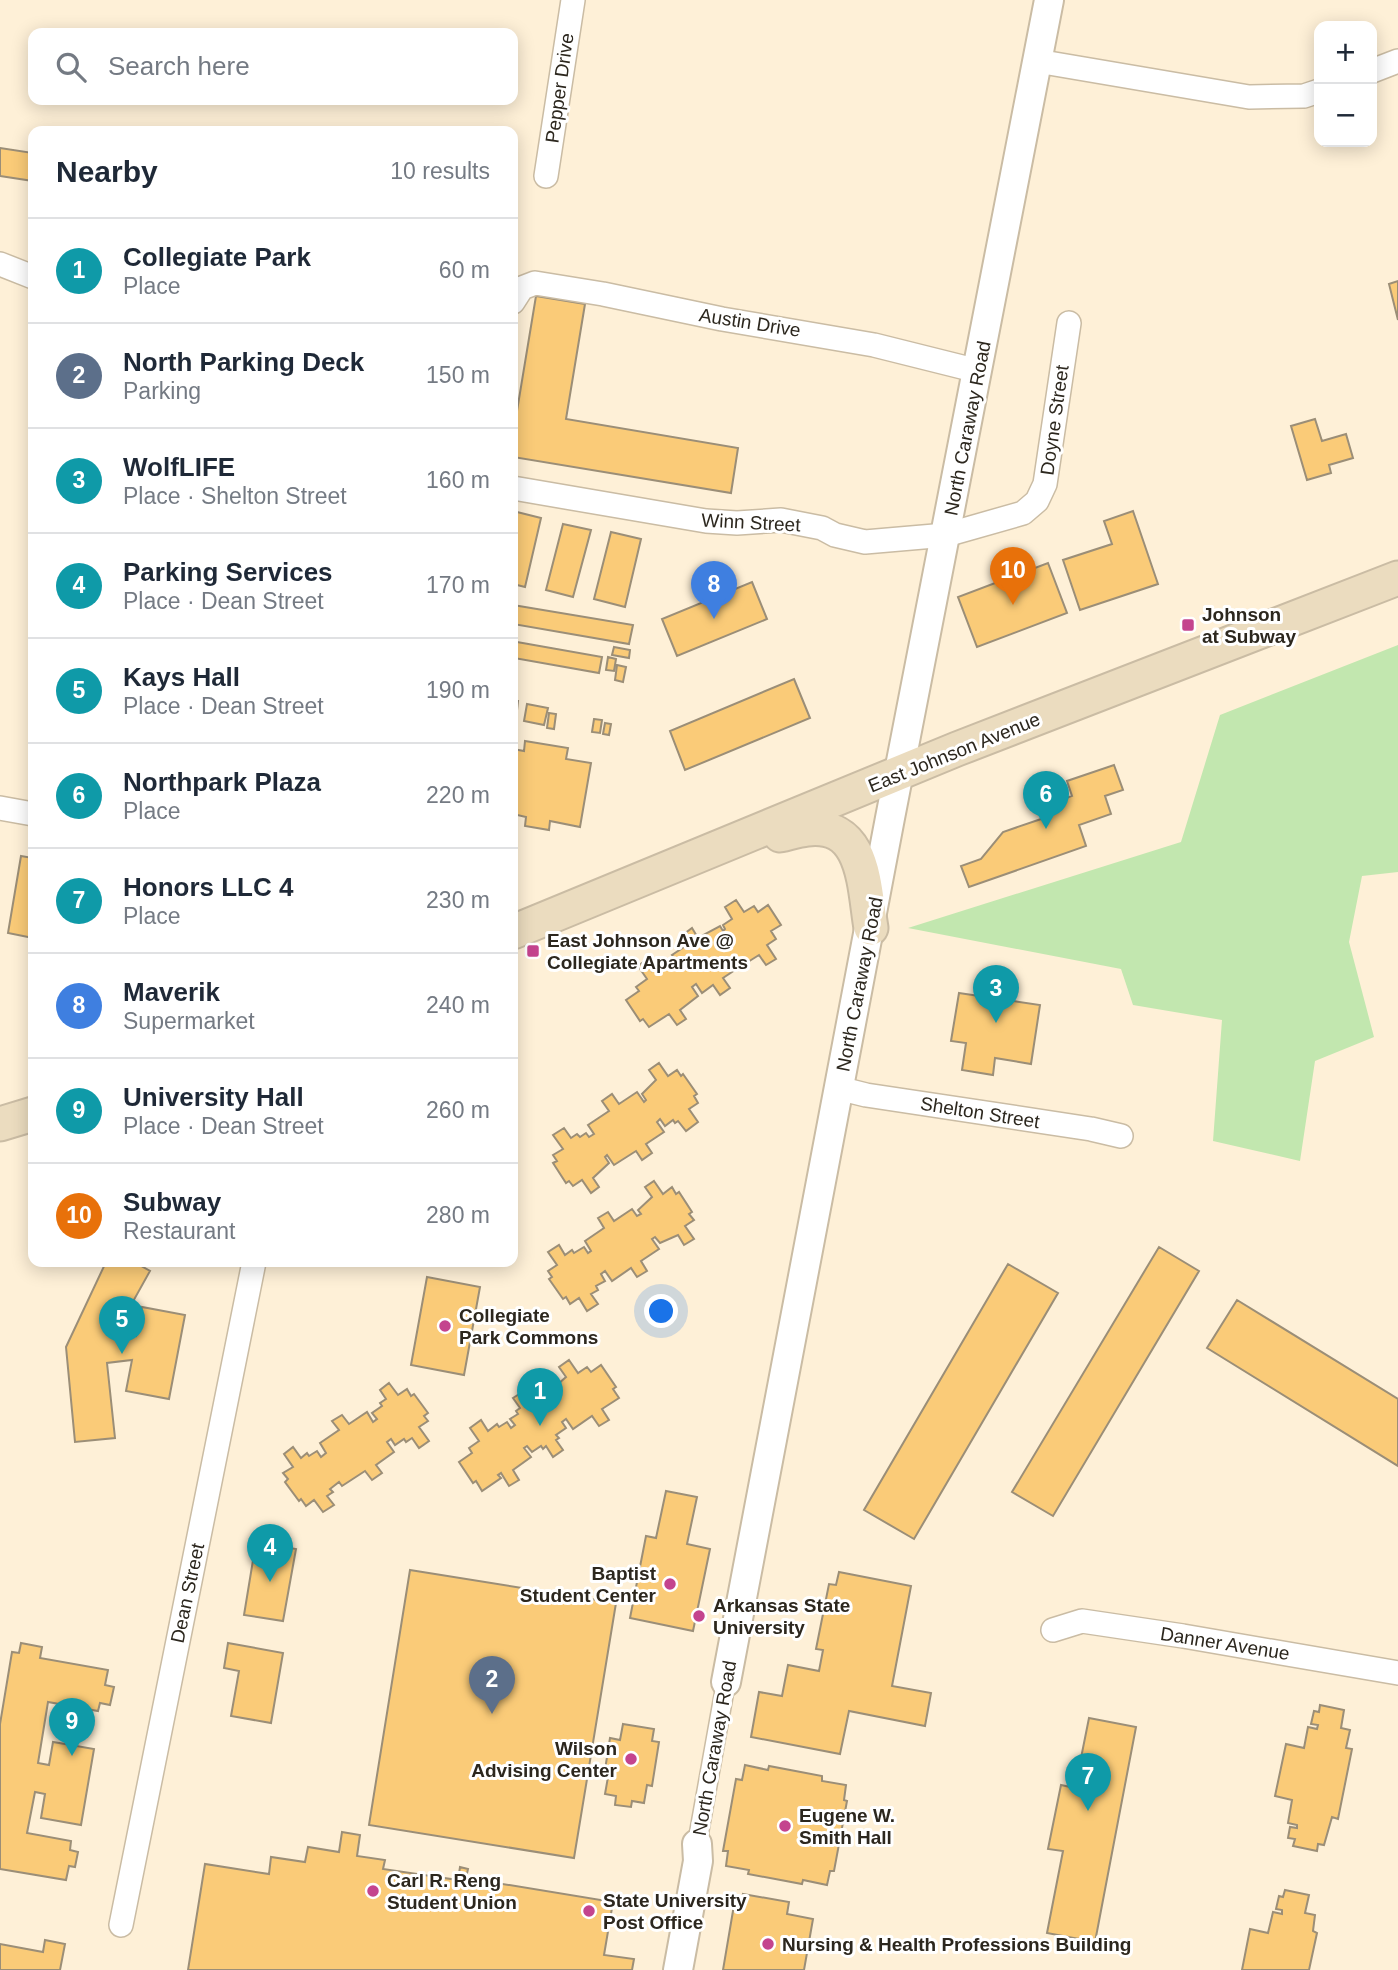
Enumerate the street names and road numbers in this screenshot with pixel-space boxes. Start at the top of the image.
street label: Pepper Drive [541,32,578,144]
street label: Austin Drive [698,304,802,341]
street label: North Caraway Road [940,339,995,517]
street label: Doyne Street [1036,363,1073,476]
street label: Winn Street [701,509,802,536]
street label: East Johnson Avenue [865,708,1043,797]
street label: North Caraway Road [832,895,887,1073]
street label: Shelton Street [919,1093,1042,1132]
street label: Dean Street [167,1541,208,1645]
street label: Danner Avenue [1159,1623,1291,1664]
street label: North Caraway Road [689,1659,740,1837]

